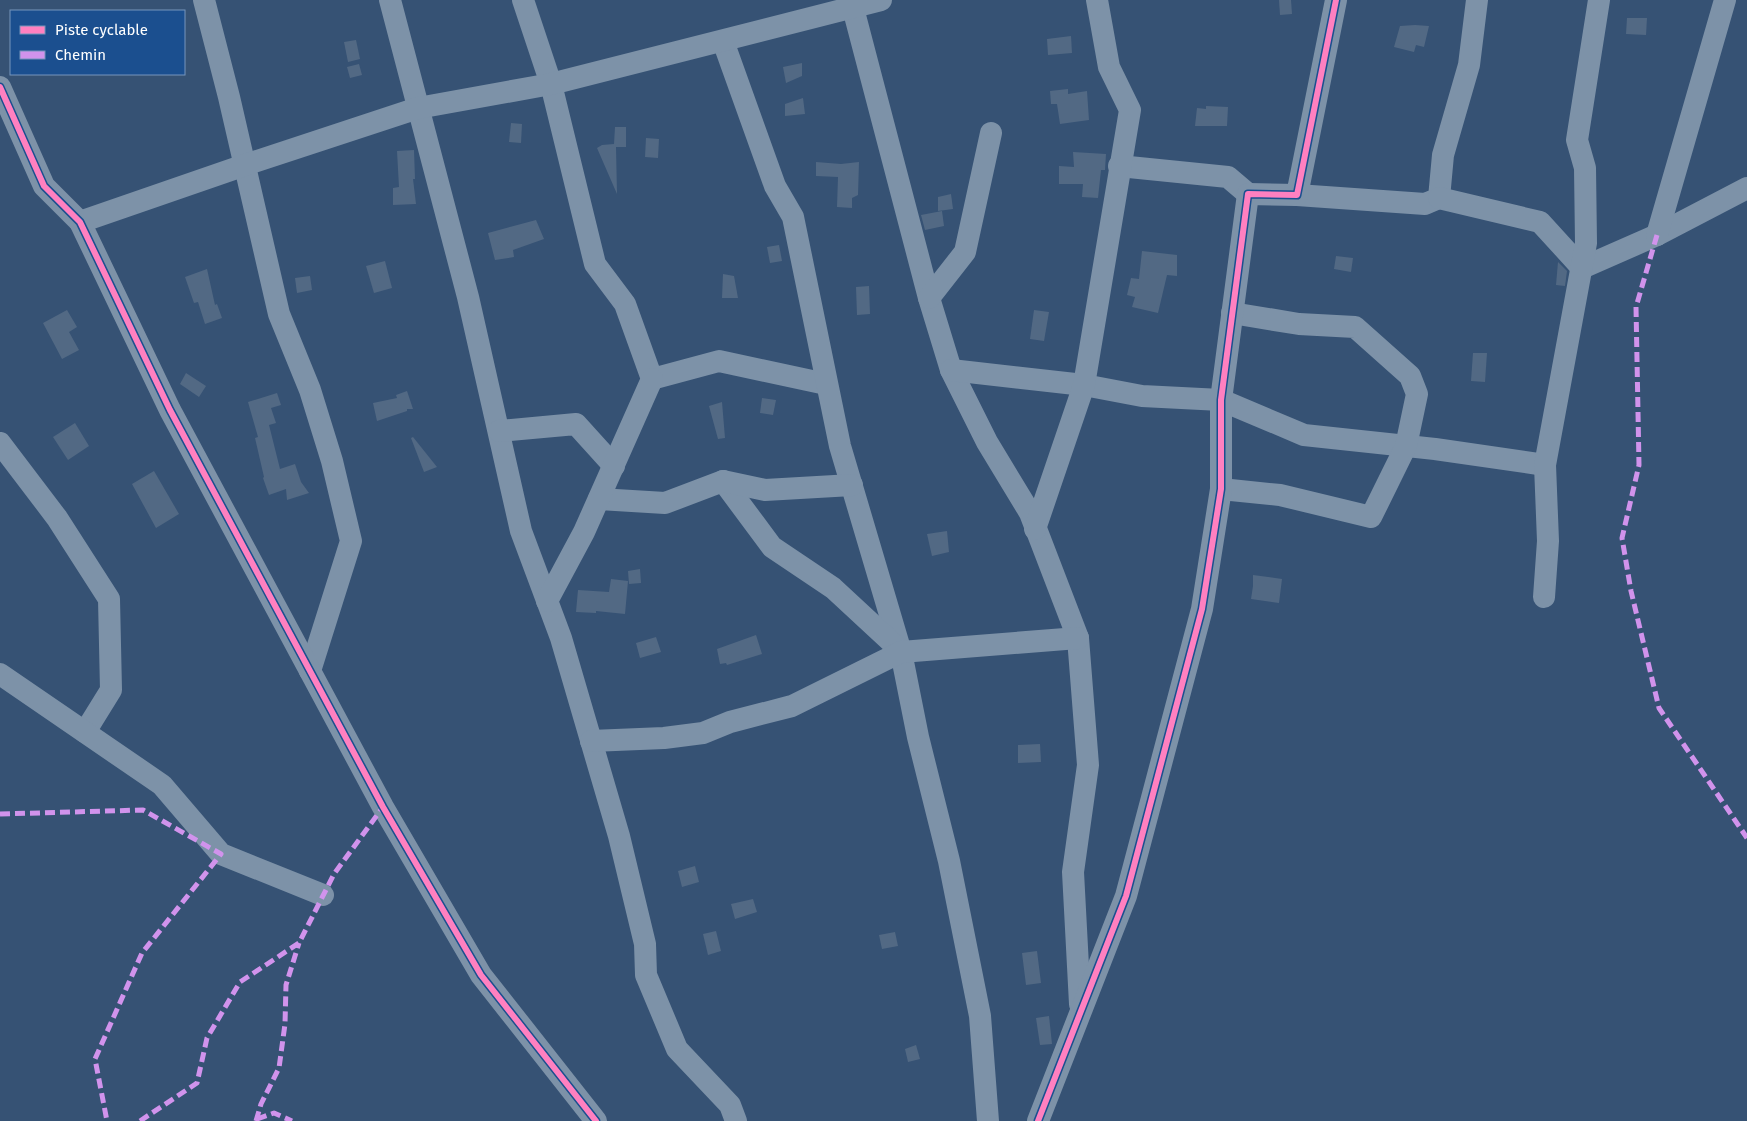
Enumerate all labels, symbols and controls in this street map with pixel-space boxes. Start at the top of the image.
legend [10,10,185,75]
text: Piste cyclable [55,21,148,39]
text: Chemin [55,46,106,64]

